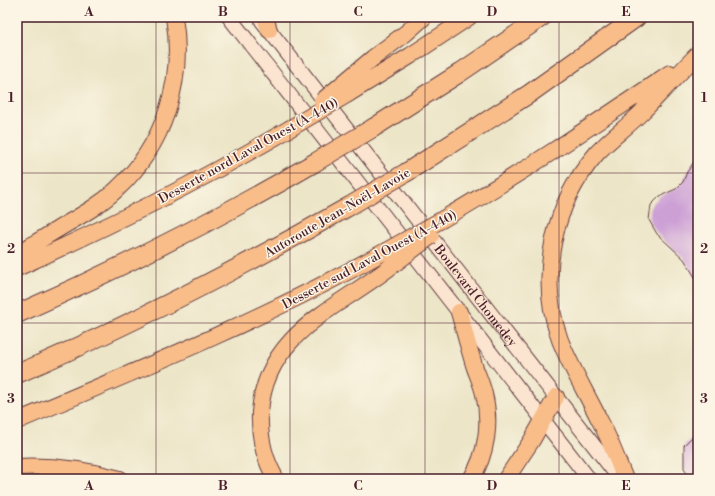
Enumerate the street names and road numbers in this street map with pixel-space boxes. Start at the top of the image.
street label: Desserte nord Laval Ouest (A-440) [156,95,341,207]
street label: Autoroute Jean-Noël-Lavoie [261,164,413,262]
street label: Desserte sud Laval Ouest (A-440) [279,207,460,313]
street label: Boulevard Chomedey [430,241,521,351]

